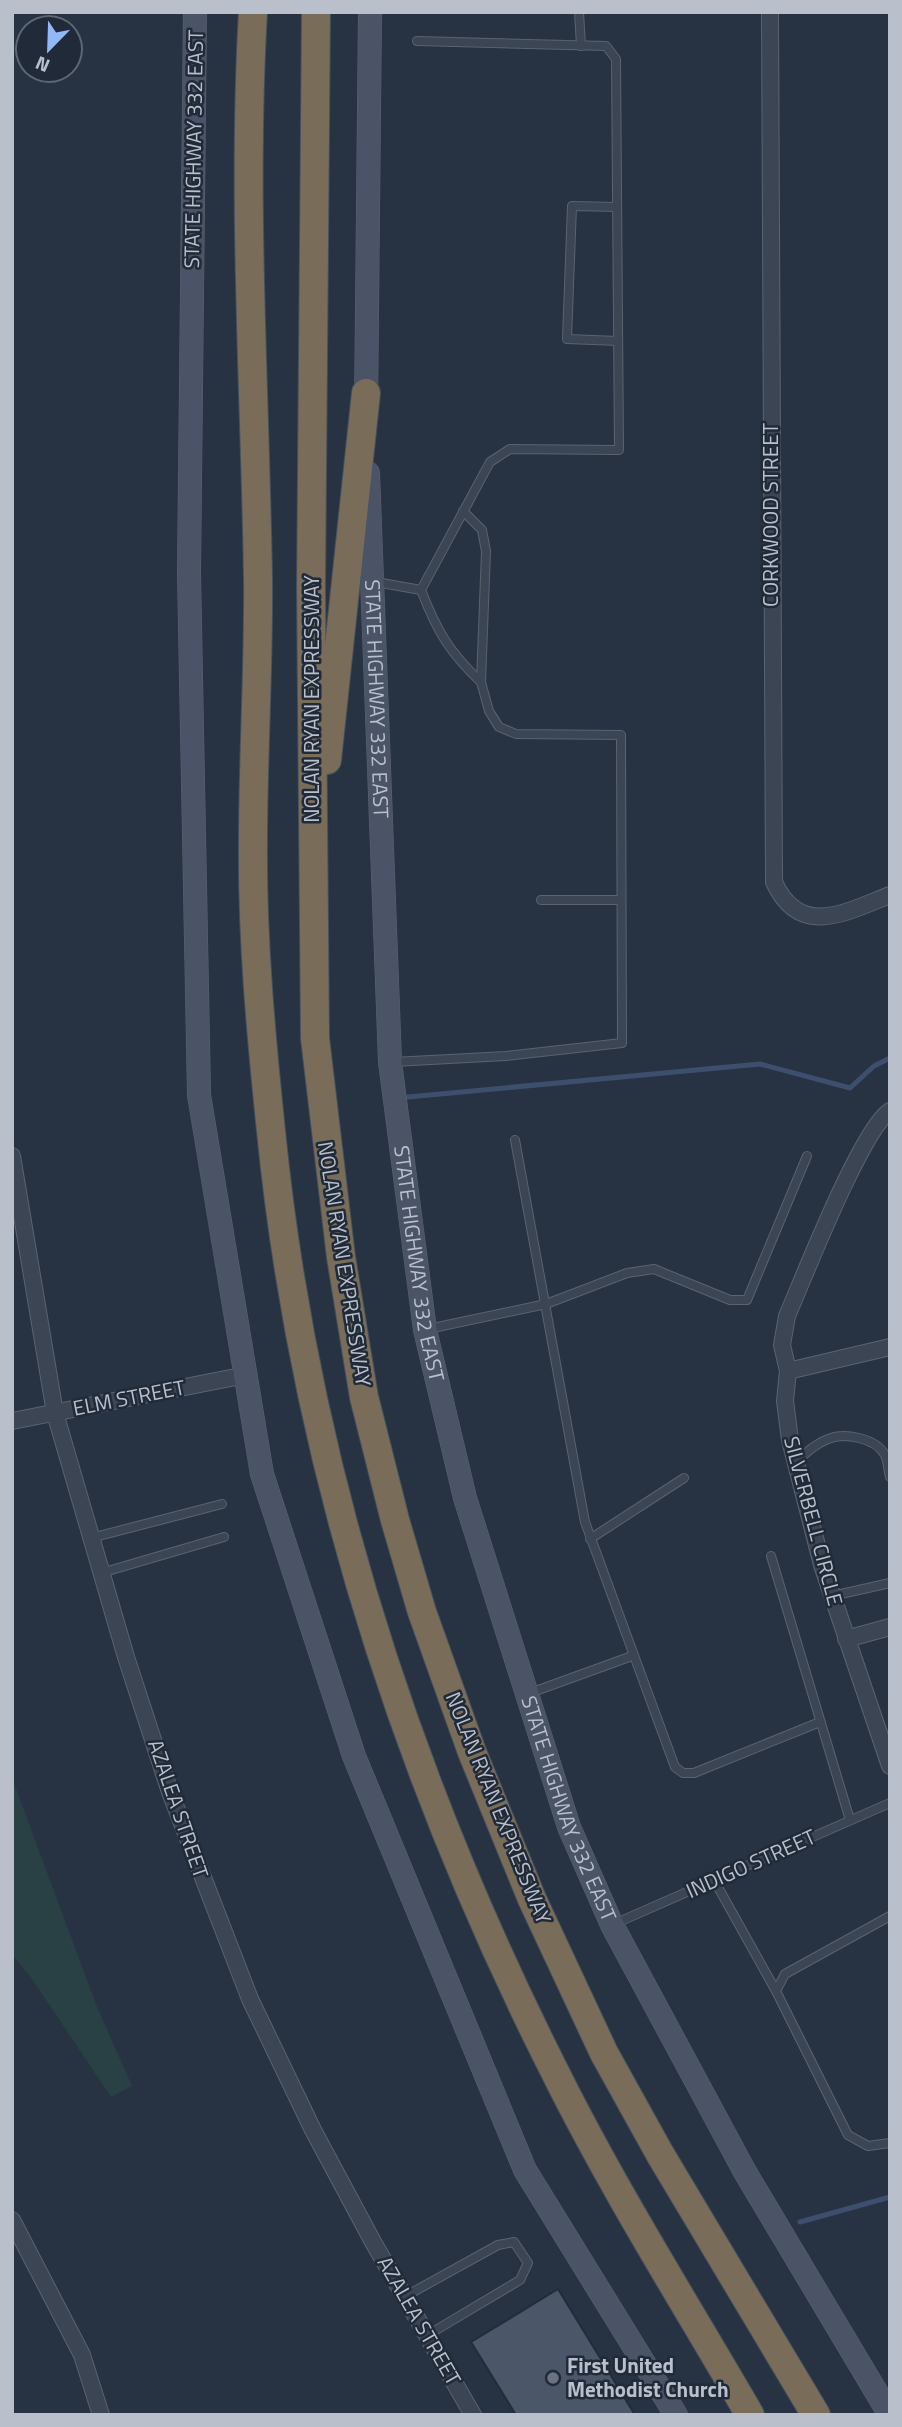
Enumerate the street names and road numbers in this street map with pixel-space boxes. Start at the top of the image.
street label: STATE HIGHWAY 332 EAST [175,29,211,269]
street label: CORKWOOD STREET [754,423,786,607]
street label: NOLAN RYAN EXPRESSWAY [295,575,327,823]
street label: STATE HIGHWAY 332 EAST [357,579,398,819]
street label: NOLAN RYAN EXPRESSWAY [310,1139,380,1389]
street label: STATE HIGHWAY 332 EAST [386,1143,454,1385]
street label: ELM STREET [70,1370,188,1424]
street label: SILVERBELL CIRCLE [776,1433,852,1609]
street label: NOLAN RYAN EXPRESSWAY [438,1687,560,1929]
street label: STATE HIGHWAY 332 EAST [513,1691,626,1926]
street label: AZALEA STREET [140,1735,218,1882]
street label: INDIGO STREET [681,1820,821,1906]
street label: AZALEA STREET [370,2250,470,2391]

